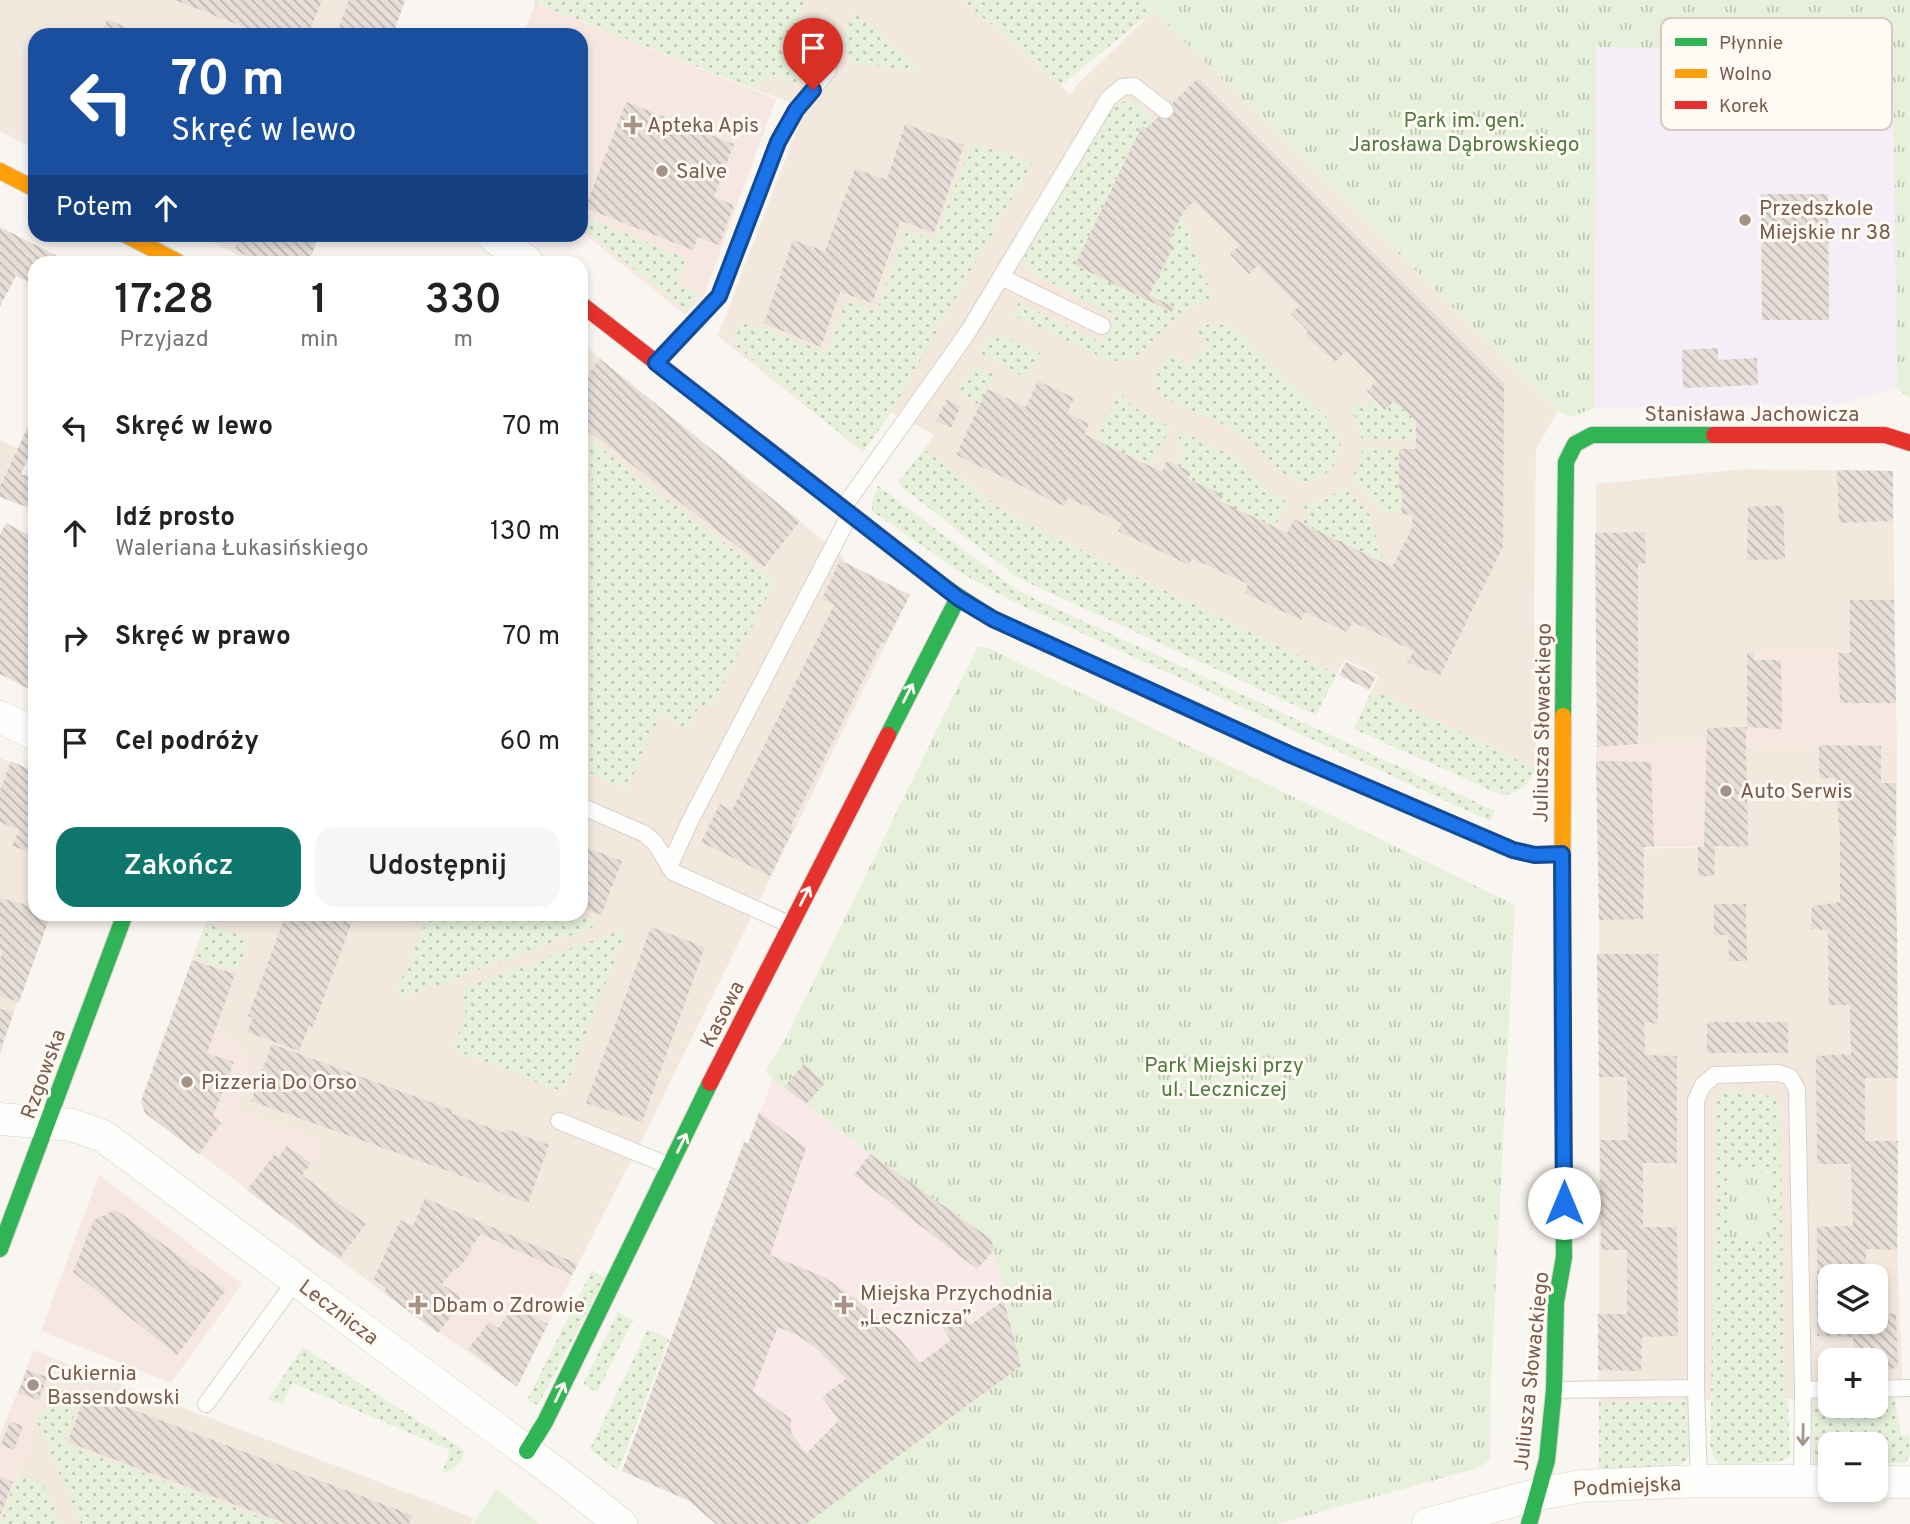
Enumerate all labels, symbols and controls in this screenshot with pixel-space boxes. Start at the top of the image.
pin [783,18,843,90]
legend [1661,18,1892,130]
icon: arrive [794,29,832,67]
text: Płynnie [1719,32,1783,56]
text: 70 m [171,51,285,113]
icon: left [56,56,147,147]
text: Wolno [1719,63,1772,87]
text: Korek [1719,95,1769,119]
park label: Park im. gen. Jarosława Dąbrowskiego [1348,108,1580,159]
text: Skręć w lewo [171,112,356,152]
place label: Apteka Apis [647,113,759,140]
marker: Apteka Apis [625,117,641,133]
place label: Salve [676,159,727,186]
marker: Salve [654,163,670,179]
icon: ahead [147,189,185,227]
text: Potem [56,192,133,225]
place label: Przedszkole Miejskie nr 38 [1759,196,1891,247]
marker: Przedszkole Miejskie nr 38 [1737,212,1753,228]
text: 17:28 [114,275,214,328]
text: 1 [311,275,328,328]
text: 330 [425,275,502,328]
text: Przyjazd [120,326,209,355]
text: min [300,326,338,355]
text: m [453,326,473,355]
street label: Stanisława Jachowicza [1645,402,1859,429]
icon: left [56,409,94,447]
text: Skręć w lewo [115,411,273,444]
text: 70 m [502,411,560,444]
text: Idź prosto [115,502,235,535]
icon: ahead [56,514,94,552]
text: 130 m [490,516,560,549]
text: Waleriana Łukasińskiego [115,535,369,564]
icon: right [56,619,94,657]
text: Skręć w prawo [115,621,291,654]
text: 70 m [502,621,560,654]
street label: Juliusza Słowackiego [1528,623,1559,823]
one-way arrow [902,683,916,704]
icon: arrive [56,724,94,762]
text: Cel podróży [115,726,259,759]
text: 60 m [500,726,560,759]
place label: Auto Serwis [1740,779,1852,806]
marker: Auto Serwis [1718,783,1734,799]
button: Zakończ [56,827,301,907]
button: Udostępnij [315,827,560,907]
one-way arrow [799,886,813,907]
street label: Kasowa [695,977,752,1053]
street label: Rzgowska [16,1026,73,1123]
park label: Park Miejski przy ul. Leczniczej [1144,1053,1304,1104]
place label: Pizzeria Do Orso [201,1070,357,1097]
marker: Pizzeria Do Orso [179,1074,195,1090]
one-way arrow [675,1133,689,1154]
position arrow [1527,1166,1601,1240]
map controls [1818,1264,1888,1502]
button: layers [1818,1264,1888,1334]
street label: Juliusza Słowackiego [1509,1270,1556,1472]
street label: Lecznicza [293,1274,384,1352]
place label: Miejska Przychodnia „Lecznicza” [860,1281,1053,1332]
place label: Dbam o Zdrowie [432,1293,585,1320]
marker: Miejska Przychodnia „Lecznicza” [834,1295,854,1315]
marker: Dbam o Zdrowie [410,1297,426,1313]
button: + [1818,1348,1888,1418]
place label: Cukiernia Bassendowski [47,1361,180,1412]
marker: Cukiernia Bassendowski [25,1377,41,1393]
one-way arrow [554,1382,567,1403]
one-way arrow [1796,1424,1809,1447]
button: − [1818,1432,1888,1502]
street label: Podmiejska [1572,1471,1682,1504]

